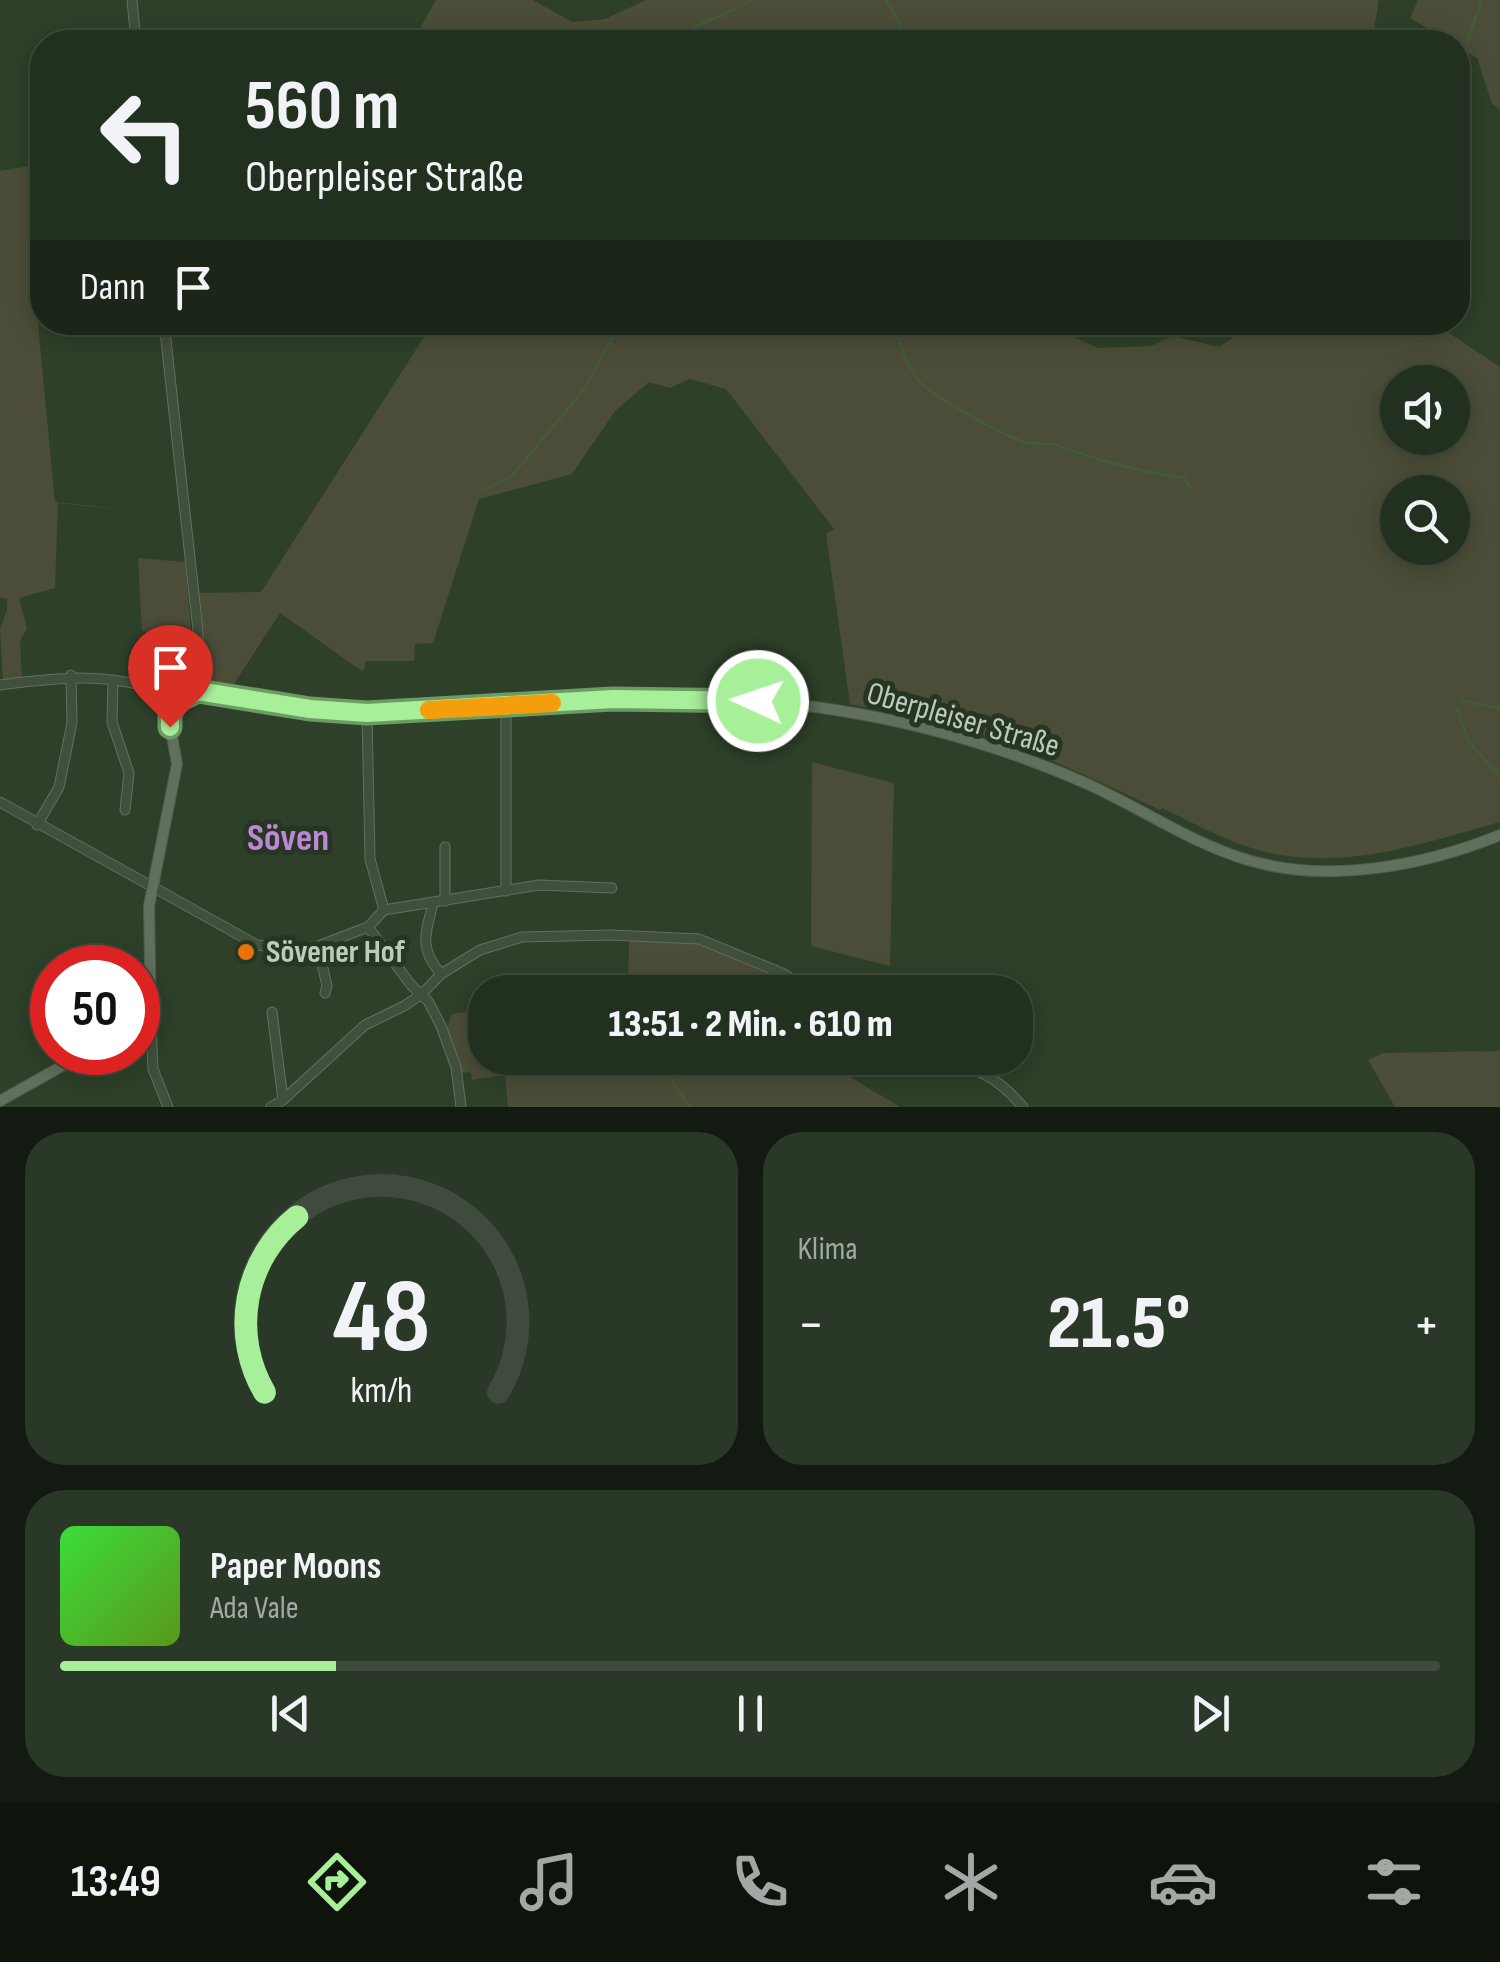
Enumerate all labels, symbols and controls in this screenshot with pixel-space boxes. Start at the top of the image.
text: 560 m [245,65,399,149]
icon: left [80,70,210,200]
text: Oberpleiser Straße [245,150,524,205]
icon: arrive [166,260,221,315]
text: Dann [80,265,146,310]
map controls [1380,365,1470,565]
button: sound [1380,365,1470,455]
button: search [1380,475,1470,565]
pin [128,625,213,728]
icon: arrive [143,640,198,695]
position arrow [706,649,810,753]
street label: Oberpleiser Straße [862,674,1064,766]
district label: Söven [247,816,329,861]
place label: Sövener Hof [266,933,406,972]
marker: Sövener Hof [235,941,257,963]
speed limit sign: 50 [30,945,160,1075]
text: 13:51 · 2 Min. · 610 m [608,1002,893,1047]
text: Klima [798,1230,858,1269]
text: 48 [332,1256,430,1381]
text: 21.5° [1047,1279,1190,1370]
text: − [798,1292,824,1359]
text: + [1413,1292,1440,1359]
text: km/h [350,1370,412,1413]
text: Paper Moons [210,1544,381,1589]
text: Ada Vale [210,1589,299,1628]
icon: previous [263,1686,318,1741]
icon: pause [723,1686,778,1741]
icon: next [1183,1686,1238,1741]
icon: directions [302,1847,372,1917]
icon: music [514,1847,584,1917]
icon: phone [725,1847,795,1917]
icon: climate [936,1847,1006,1917]
icon: car [1148,1847,1218,1917]
icon: filters [1359,1847,1429,1917]
text: 13:49 [71,1855,161,1910]

